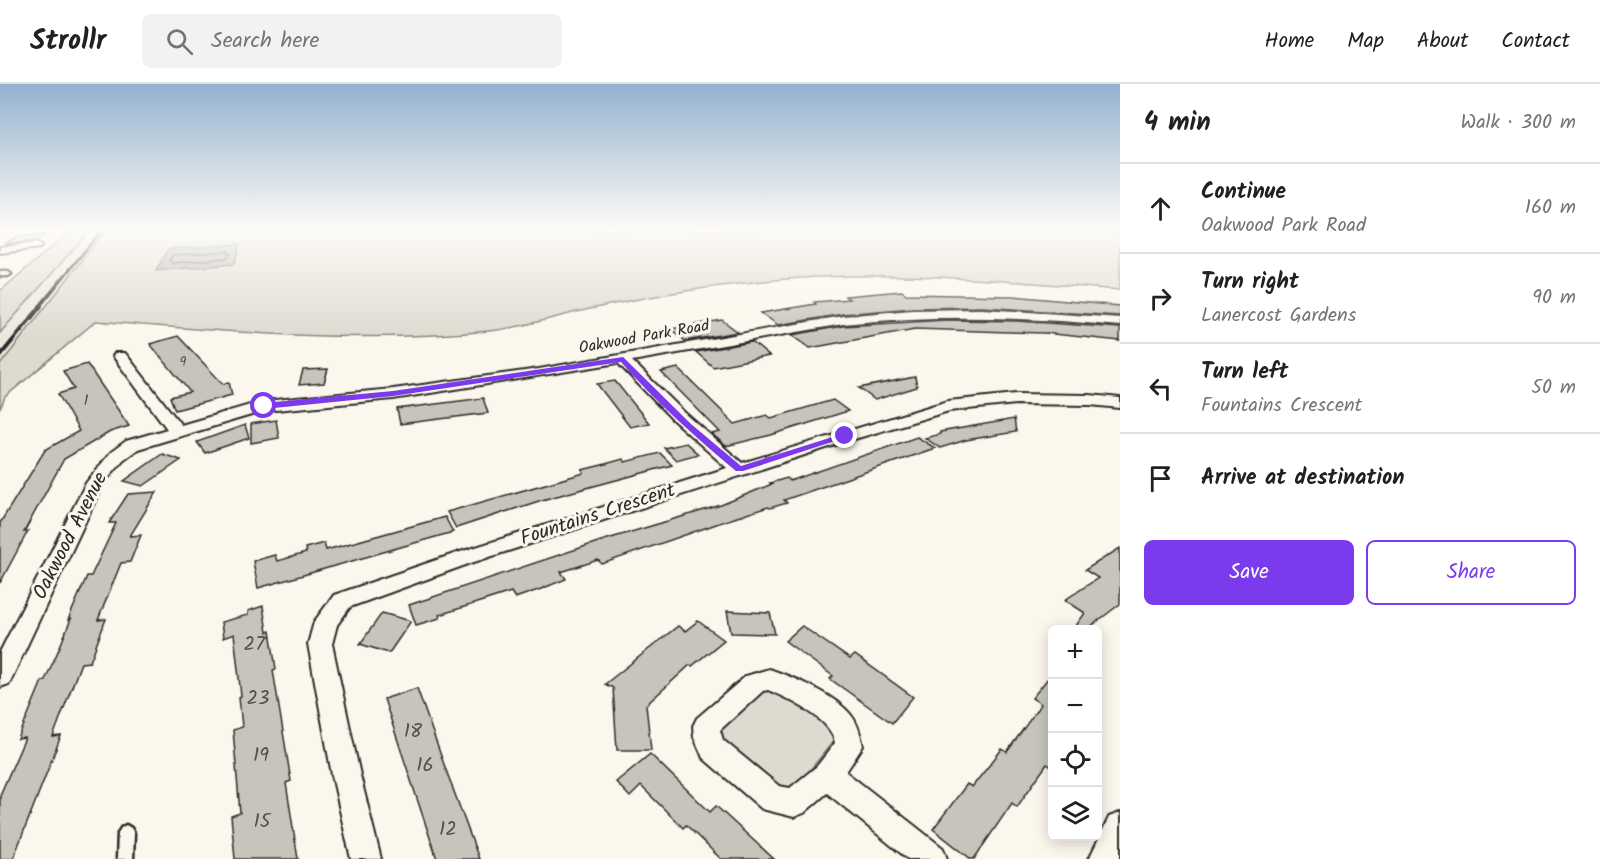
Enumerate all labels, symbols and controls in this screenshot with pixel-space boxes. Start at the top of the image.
search box [142,14,562,68]
text: Strollr [30,19,106,64]
text: Search here [211,24,320,59]
icon: search [163,25,196,58]
text: Home [1265,25,1314,58]
text: Map [1347,25,1384,58]
text: About [1417,25,1468,58]
text: Contact [1501,25,1570,58]
text: 4 min [1144,102,1211,144]
text: Walk · 300 m [1461,107,1576,139]
text: Continue [1201,175,1286,210]
icon: ahead [1144,192,1177,225]
text: 160 m [1525,192,1576,224]
text: Oakwood Park Road [1201,210,1366,242]
text: Turn right [1201,265,1299,300]
icon: right [1144,282,1177,315]
text: 90 m [1532,282,1576,314]
text: Lanercost Gardens [1201,300,1356,332]
street label: Oakwood Park Road [577,313,712,361]
house number: 9 [180,351,187,373]
text: Turn left [1201,355,1288,390]
icon: left [1144,372,1177,405]
text: 50 m [1531,372,1576,404]
house number: 1 [83,388,89,413]
text: Fountains Crescent [1201,390,1362,422]
route start [250,392,276,418]
route end [831,422,857,448]
text: Arrive at destination [1201,461,1404,496]
icon: arrive [1144,462,1177,495]
street label: Oakwood Avenue [25,467,117,605]
street label: Fountains Crescent [516,475,680,555]
button: Save [1144,540,1354,605]
button: Share [1366,540,1576,605]
map controls [1048,625,1102,841]
button: + [1048,625,1102,679]
house number: 27 [244,629,265,661]
button: − [1048,679,1102,733]
house number: 23 [246,683,270,715]
house number: 18 [404,716,423,748]
button: locate [1048,733,1102,787]
house number: 19 [253,740,269,772]
house number: 16 [416,750,434,782]
button: layers [1048,787,1102,841]
house number: 15 [253,806,272,838]
house number: 12 [439,814,457,846]

